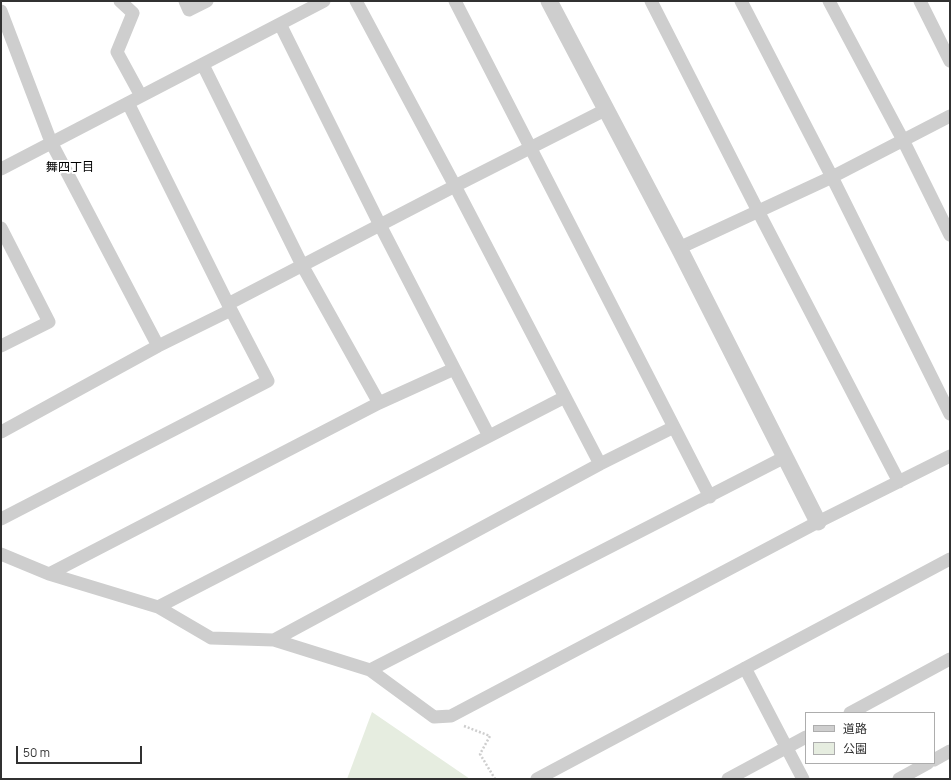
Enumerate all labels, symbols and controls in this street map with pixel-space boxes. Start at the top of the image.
district label: 舞四丁目 [46,161,94,175]
legend [805,712,935,764]
text: 道路 [843,720,867,737]
scale bar [18,738,144,764]
text: 公園 [843,740,867,757]
text: 50 m [23,744,50,761]

